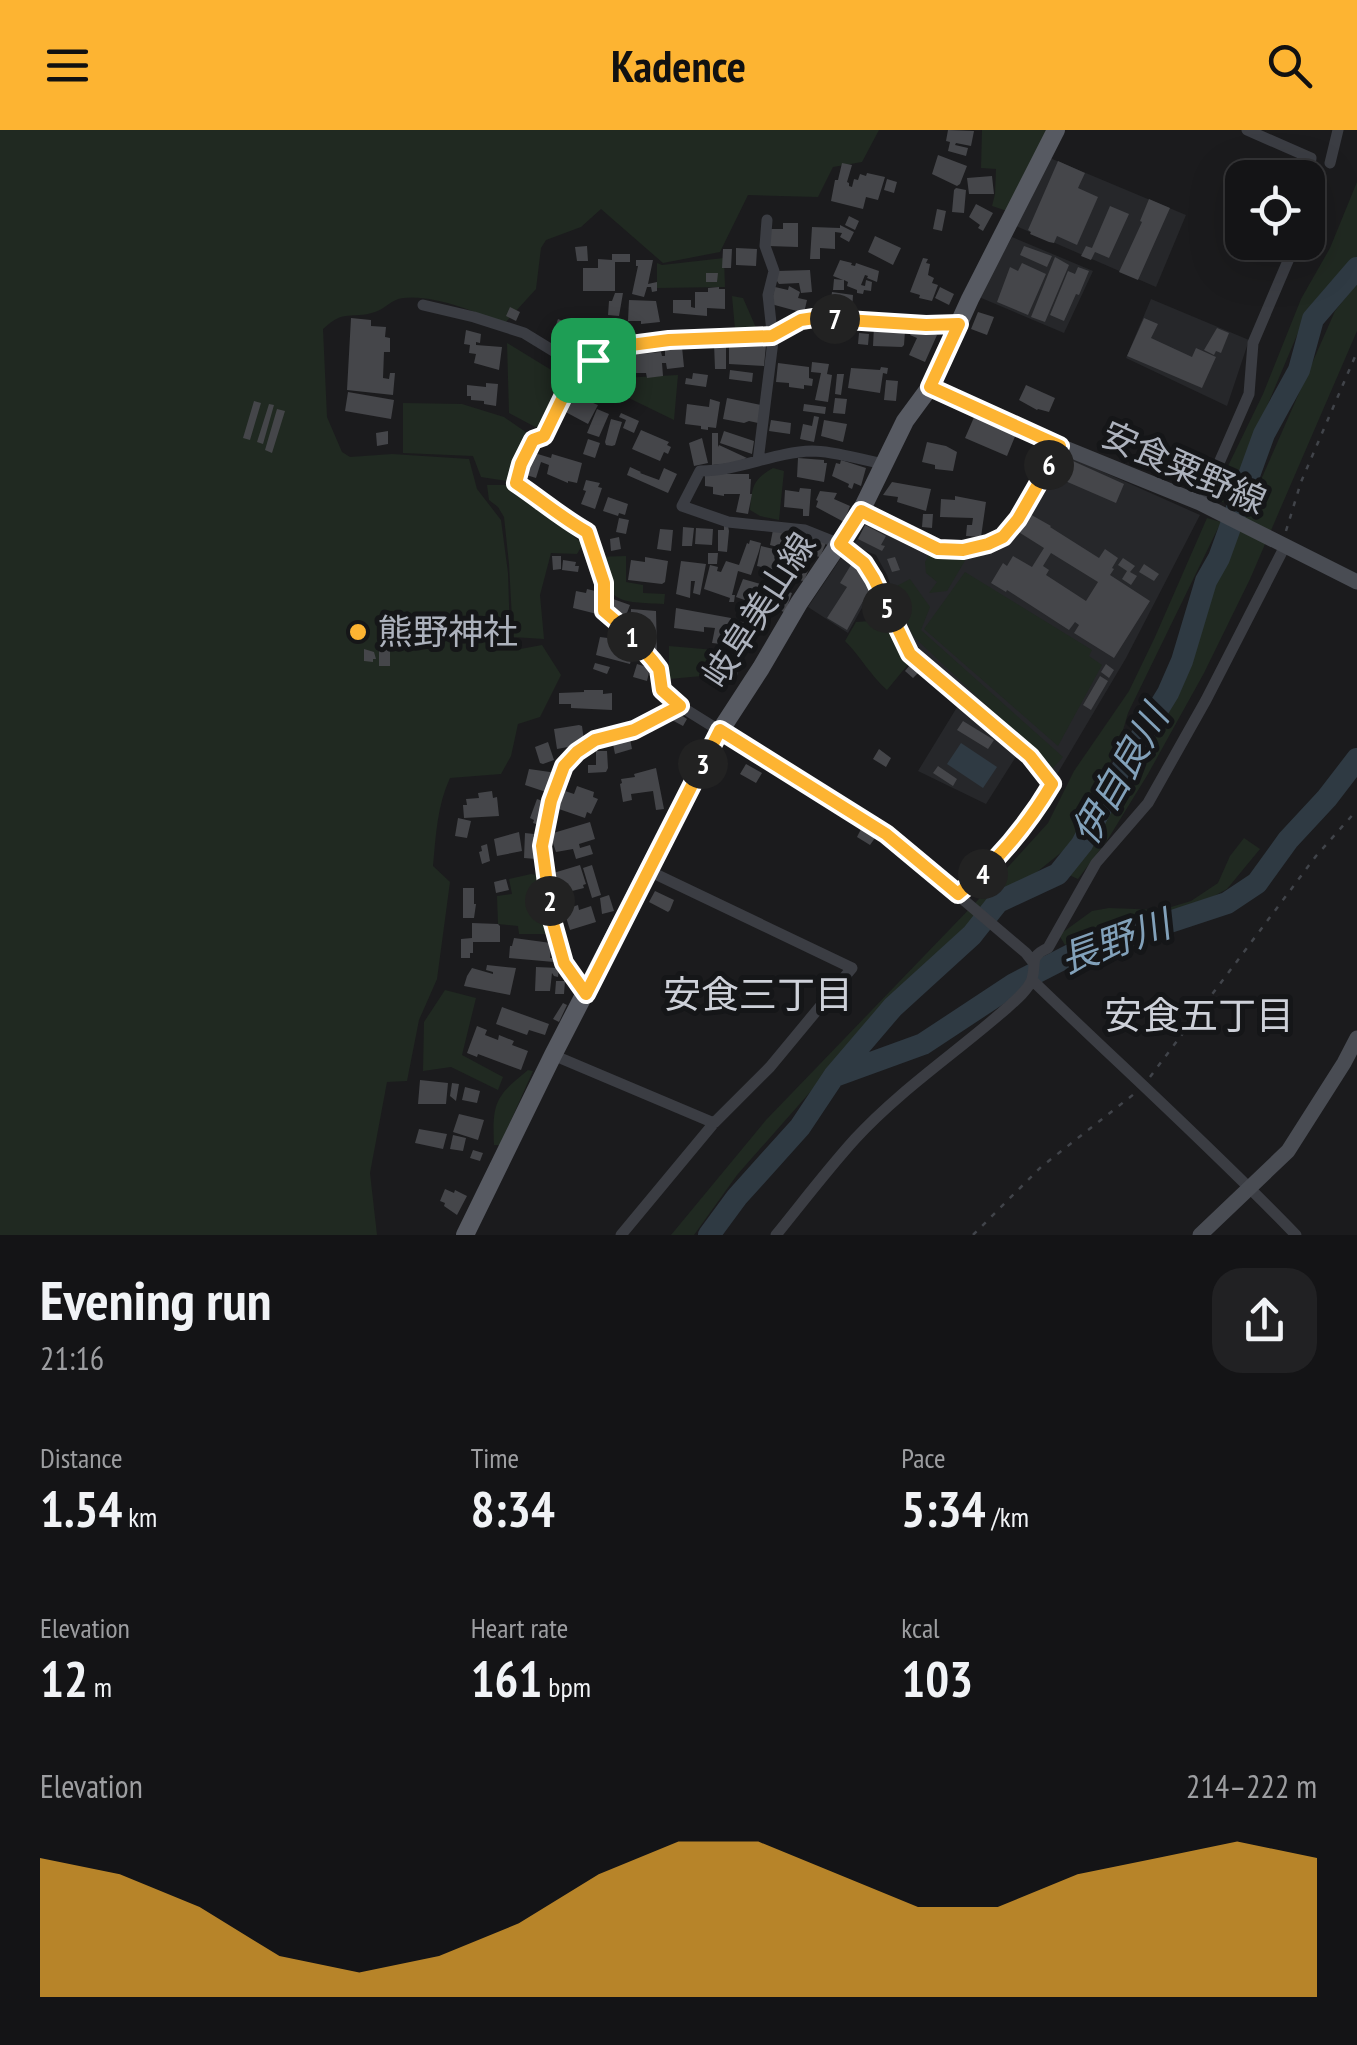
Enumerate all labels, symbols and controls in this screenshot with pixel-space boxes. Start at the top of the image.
text: Kadence [611,36,746,94]
icon: menu [40,38,95,93]
icon: search [1262,38,1317,93]
map controls [1225,160,1325,260]
button: locate [1225,160,1325,260]
pin: 7 [810,294,860,344]
text: 7 [828,300,842,337]
pin [551,318,636,403]
icon: arrive [566,333,621,388]
street label: 安食粟野線 [1095,410,1274,524]
pin: 6 [1024,440,1074,490]
text: 6 [1042,446,1056,483]
street label: 岐阜美山線 [691,524,825,695]
pin: 5 [862,583,912,633]
text: 5 [880,589,894,626]
place label: 熊野神社 [378,608,518,654]
pin: 1 [607,612,657,662]
text: 1 [625,618,639,655]
marker: 熊野神社 [347,621,369,643]
water label: 伊自良川 [1059,693,1180,852]
pin: 3 [678,739,728,789]
text: 3 [696,745,710,782]
pin: 4 [958,849,1008,899]
text: 4 [976,855,990,892]
pin: 2 [525,876,575,926]
text: 2 [543,882,557,919]
water label: 長野川 [1053,897,1180,983]
district label: 安食三丁目 [663,969,853,1018]
district label: 安食五丁目 [1104,990,1294,1039]
text: Evening run [40,1264,272,1335]
button: share [1212,1268,1317,1373]
text: 21:16 [40,1337,104,1379]
text: Distance [40,1439,123,1476]
text: Time [471,1439,519,1476]
text: Pace [901,1439,945,1476]
text: 1.54 [40,1476,122,1541]
text: 8:34 [471,1476,555,1541]
text: 5:34 [901,1476,986,1541]
text: km [122,1498,157,1535]
text: /km [986,1498,1029,1535]
text: Elevation [40,1609,130,1646]
text: Heart rate [471,1609,568,1646]
text: kcal [901,1609,940,1646]
text: 12 [40,1646,88,1711]
text: 161 [471,1646,542,1711]
text: 103 [901,1646,973,1711]
text: m [88,1668,112,1705]
text: bpm [542,1668,591,1705]
text: Elevation [40,1765,143,1807]
text: 214–222 m [1186,1765,1317,1807]

